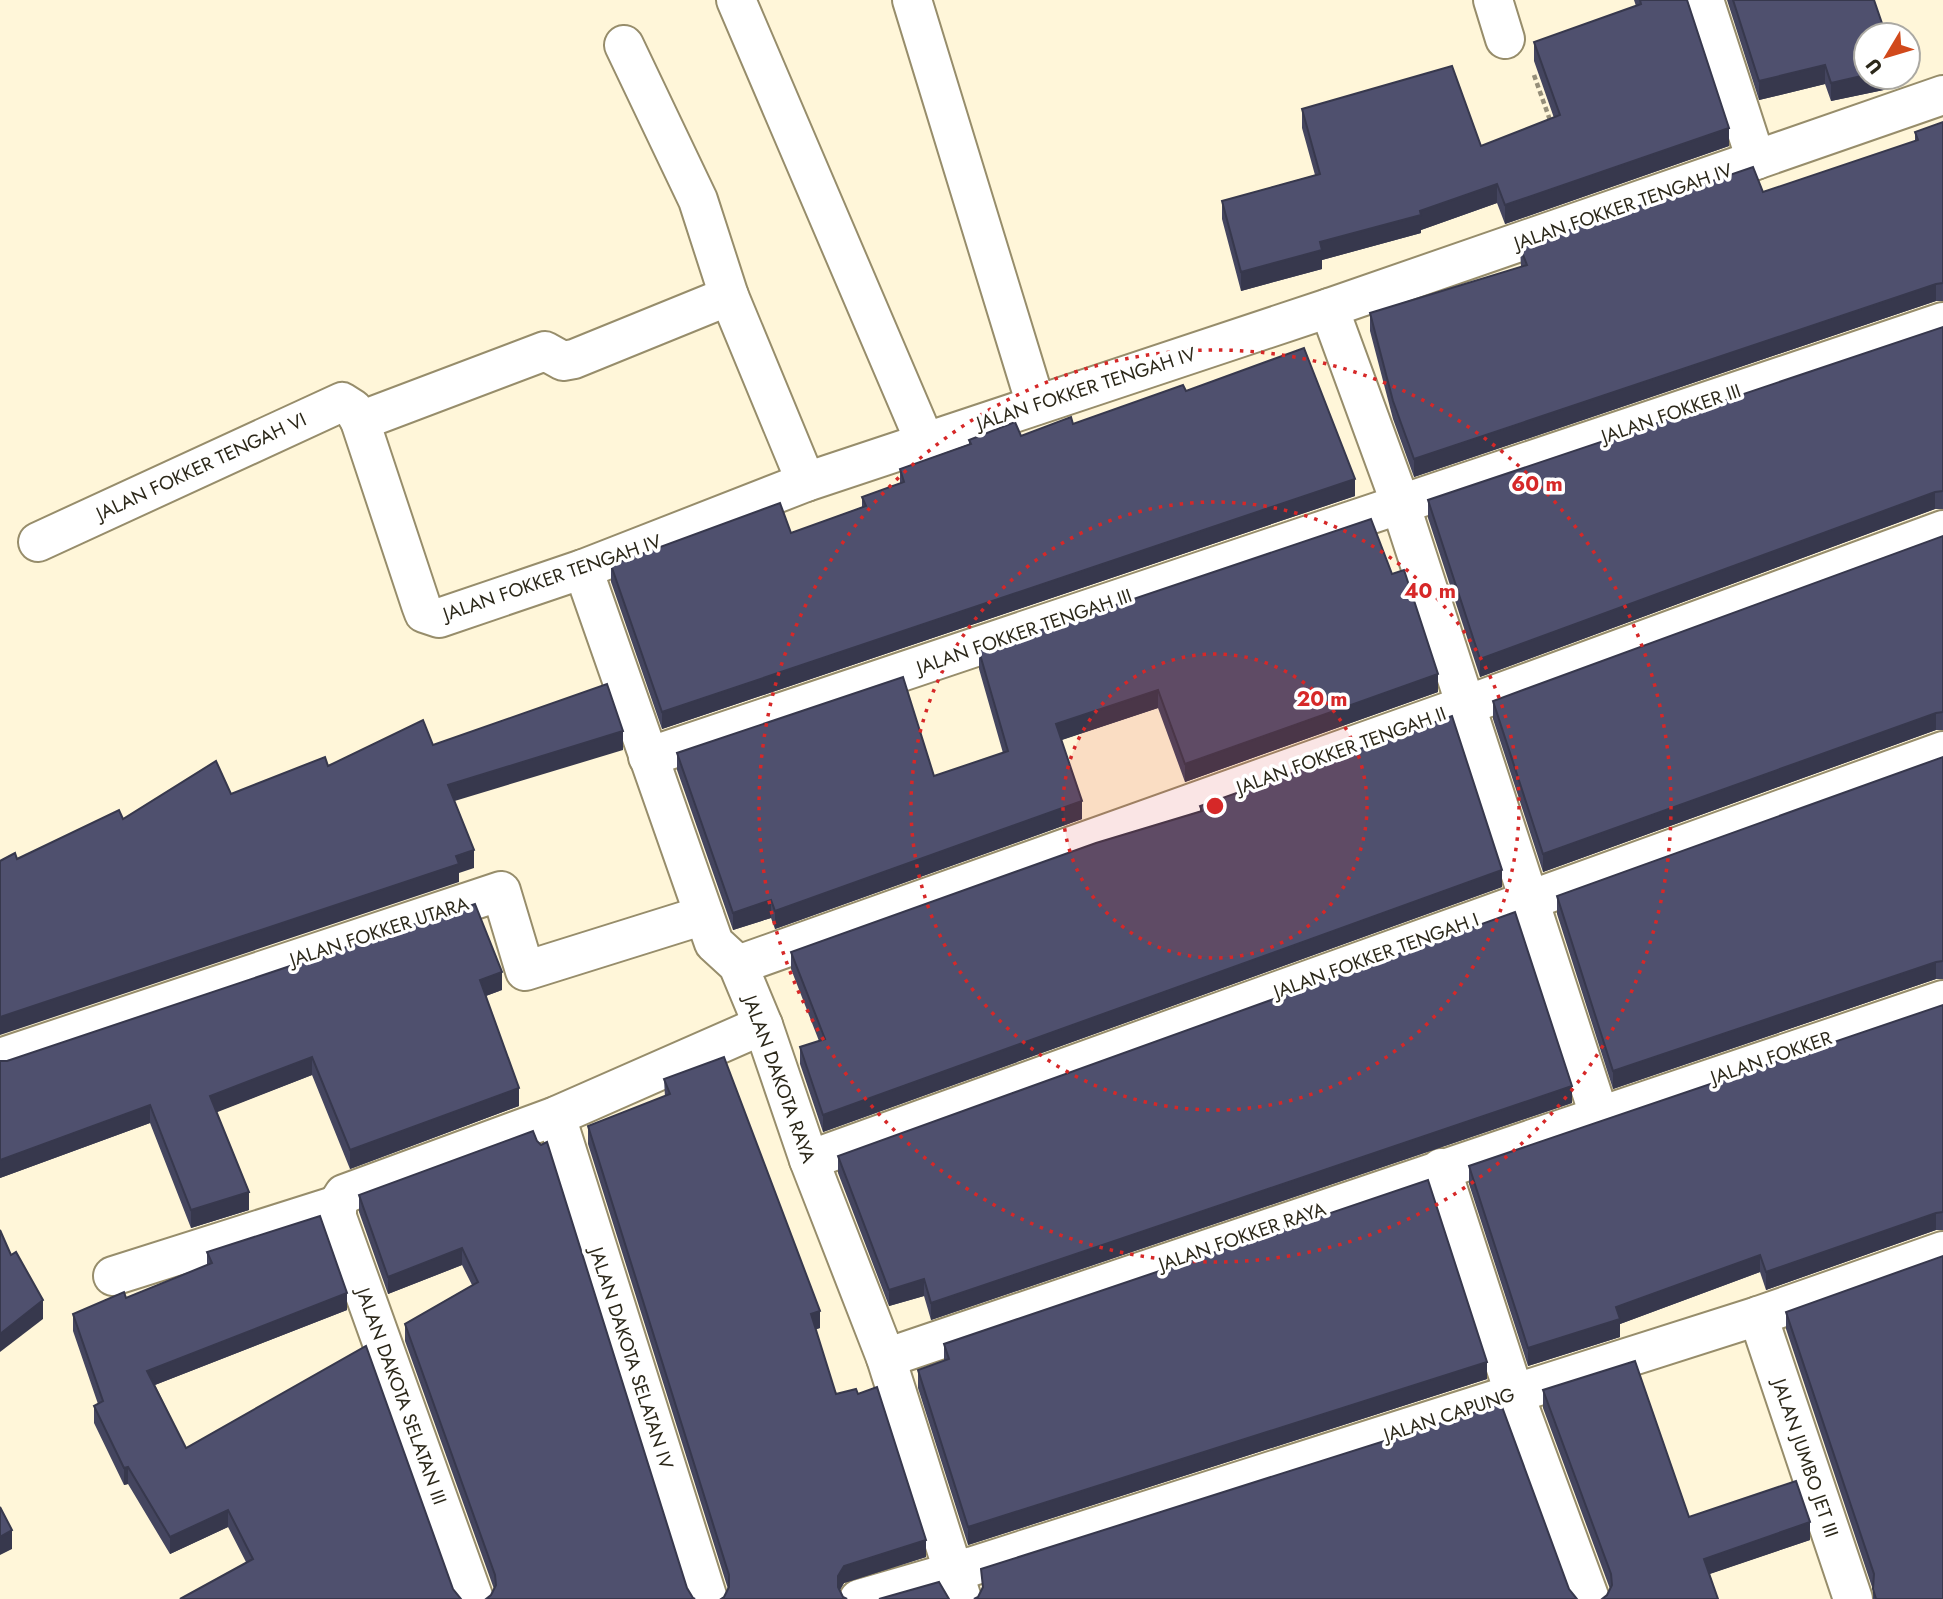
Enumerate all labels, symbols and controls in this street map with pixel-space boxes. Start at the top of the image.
north arrow [1852,21,1922,91]
text: U [1859,53,1889,80]
street label: JALAN FOKKER TENGAH IV [1508,156,1736,258]
street label: JALAN FOKKER TENGAH IV [970,340,1200,438]
street label: JALAN FOKKER III [1595,377,1745,451]
street label: JALAN FOKKER TENGAH VI [89,406,311,528]
text: 60 m [1511,469,1563,499]
street label: JALAN FOKKER TENGAH IV [437,527,665,629]
text: 40 m [1404,576,1456,606]
street label: JALAN FOKKER TENGAH III [910,582,1135,682]
text: 20 m [1296,684,1348,714]
street label: JALAN FOKKER TENGAH II [1230,700,1450,802]
centre of rings [1203,794,1227,818]
street label: JALAN FOKKER UTARA [283,890,472,974]
street label: JALAN FOKKER TENGAH I [1267,906,1483,1006]
street label: JALAN DAKOTA RAYA [736,989,823,1167]
street label: JALAN FOKKER [1704,1024,1836,1092]
street label: JALAN FOKKER RAYA [1152,1195,1330,1279]
street label: JALAN DAKOTA SELATAN IV [582,1241,680,1473]
street label: JALAN DAKOTA SELATAN III [349,1281,453,1508]
street label: JALAN JUMBO JET III [1765,1373,1845,1541]
street label: JALAN CAPUNG [1377,1381,1518,1449]

